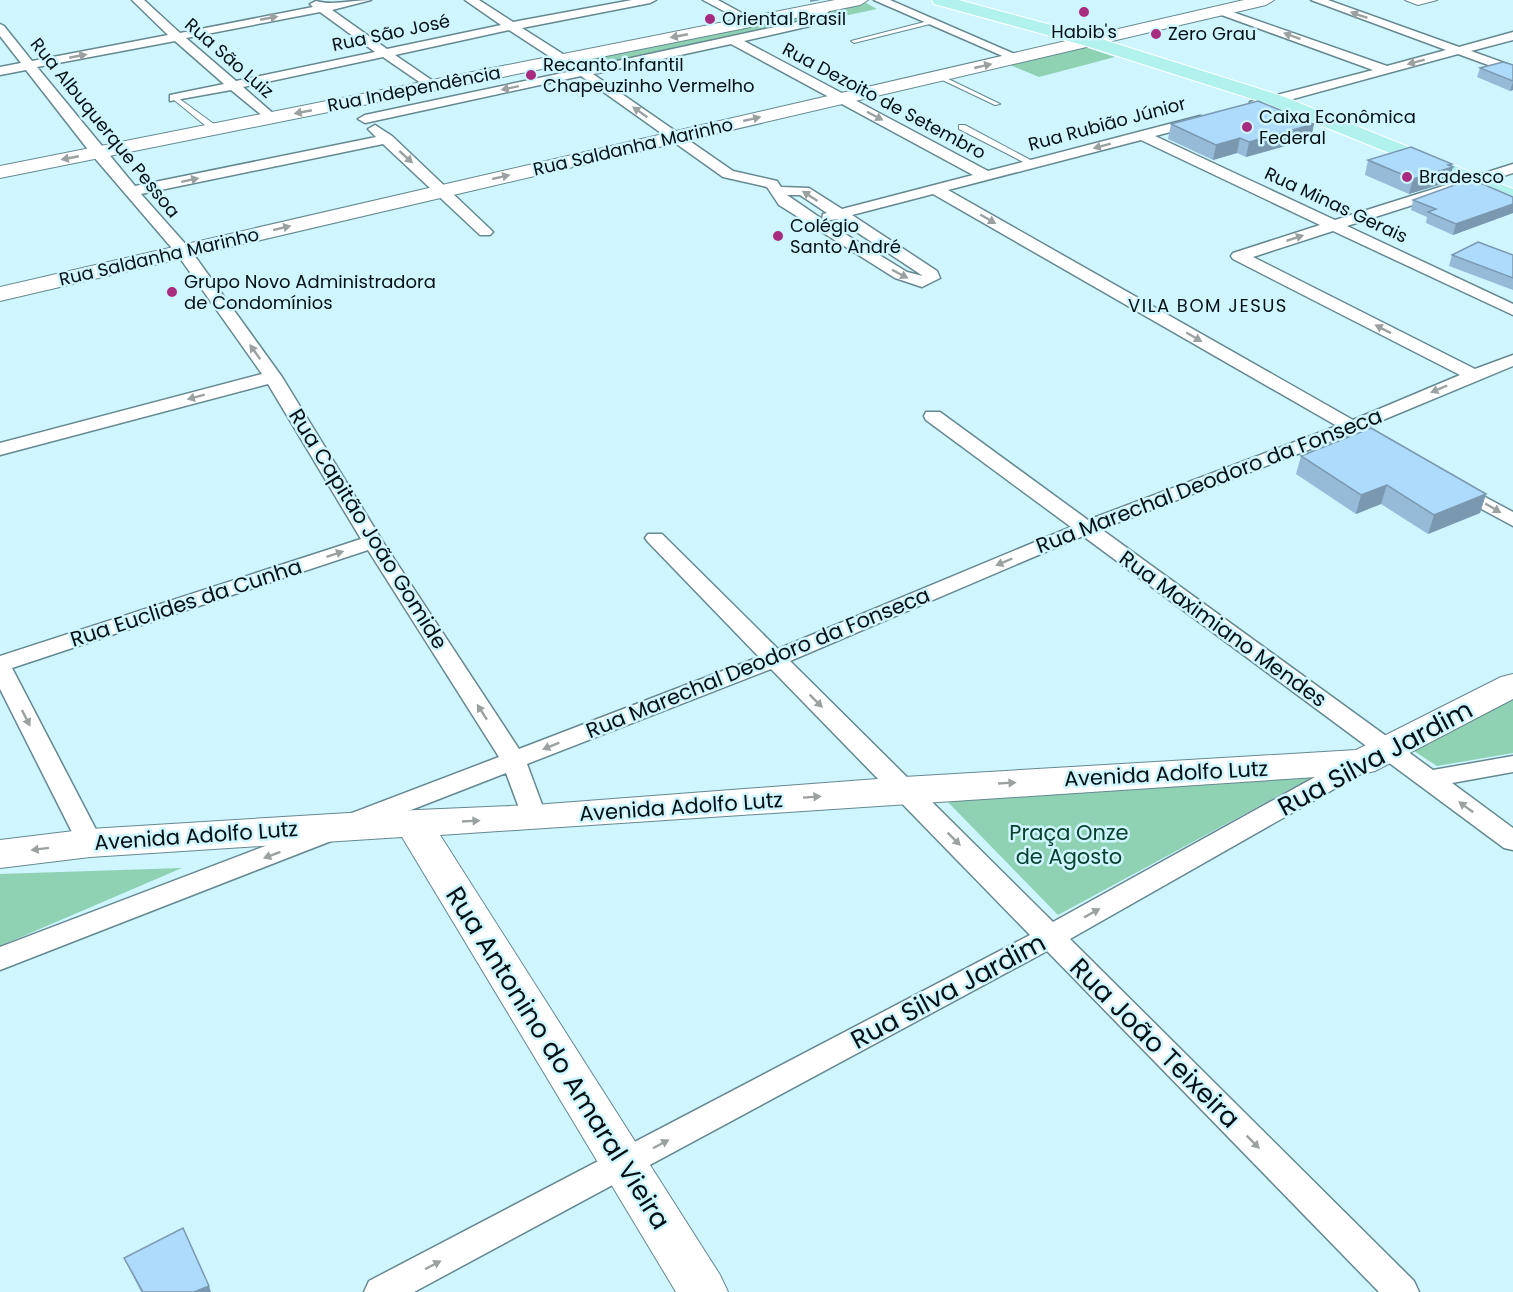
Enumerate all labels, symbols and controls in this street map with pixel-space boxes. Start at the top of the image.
marker: Habib's [1077,5,1091,19]
place label: Oriental Brasil [722,6,846,31]
street label: Rua São José [330,8,452,57]
one-way arrow [1350,9,1368,19]
street label: Rua São Luiz [179,12,279,103]
marker: Oriental Brasil [703,12,717,26]
one-way arrow [260,13,279,23]
place label: Habib's [1051,19,1117,44]
place label: Zero Grau [1168,21,1256,46]
marker: Zero Grau [1149,27,1163,41]
one-way arrow [1282,31,1300,41]
street label: Rua Albuquerque Pessoa [25,32,186,223]
one-way arrow [669,32,688,41]
street label: Rua Dezoito de Setembro [778,36,990,165]
one-way arrow [69,51,88,60]
place label: Recanto Infantil Chapeuzinho Vermelho [543,52,755,98]
one-way arrow [1407,57,1425,67]
street label: Rua Independência [325,59,503,118]
one-way arrow [974,61,993,70]
marker: Recanto Infantil Chapeuzinho Vermelho [524,68,538,82]
one-way arrow [501,84,519,94]
street label: Rua Rubião Júnior [1025,90,1189,157]
place label: Caixa Econômica Federal [1259,104,1416,150]
one-way arrow [633,106,649,118]
one-way arrow [293,108,312,117]
street label: Rua Saldanha Marinho [531,111,735,182]
one-way arrow [866,111,884,121]
one-way arrow [743,114,761,124]
marker: Caixa Econômica Federal [1240,120,1254,134]
one-way arrow [1093,142,1111,151]
one-way arrow [398,150,413,163]
one-way arrow [61,154,80,163]
street label: Rua Minas Gerais [1261,160,1412,249]
place label: Bradesco [1419,164,1504,189]
marker: Bradesco [1400,170,1414,184]
one-way arrow [491,172,510,182]
one-way arrow [181,174,199,184]
one-way arrow [802,191,818,202]
place label: Colégio Santo André [790,213,901,259]
one-way arrow [980,214,997,224]
street label: Rua Saldanha Marinho [57,221,261,292]
one-way arrow [273,223,292,232]
marker: Colégio Santo André [771,229,785,243]
one-way arrow [1286,233,1304,242]
place label: Grupo Novo Administradora de Condomínios [184,269,436,315]
one-way arrow [892,269,909,279]
marker: Grupo Novo Administradora de Condomínios [165,285,179,299]
district label: VILA BOM JESUS [1128,293,1288,318]
one-way arrow [1375,324,1392,334]
one-way arrow [1185,332,1202,342]
one-way arrow [249,344,261,360]
one-way arrow [1430,384,1448,394]
one-way arrow [187,393,205,403]
street label: Rua Marechal Deodoro da Fonseca [1032,401,1386,560]
street label: Rua Capitão João Gomide [282,403,454,654]
one-way arrow [1485,503,1502,513]
street label: Rua Maximiano Mendes [1114,543,1333,714]
one-way arrow [326,549,344,558]
street label: Rua Euclides da Cunha [66,551,305,654]
one-way arrow [995,557,1013,567]
street label: Rua Marechal Deodoro da Fonseca [582,580,934,745]
street label: Rua Silva Jardim [1271,691,1479,825]
one-way arrow [809,693,823,707]
one-way arrow [477,704,488,720]
one-way arrow [21,709,31,727]
one-way arrow [542,741,560,751]
street label: Avenida Adolfo Lutz [1063,754,1269,793]
one-way arrow [997,779,1016,788]
street label: Avenida Adolfo Lutz [578,785,784,828]
one-way arrow [803,792,822,801]
one-way arrow [1458,801,1474,813]
street label: Avenida Adolfo Lutz [93,814,299,857]
one-way arrow [461,816,480,825]
park label: Praça Onze de Agosto [1009,818,1129,871]
one-way arrow [946,832,960,846]
one-way arrow [30,844,49,854]
one-way arrow [263,851,281,861]
street label: Rua Antonino do Amaral Vieira [437,880,679,1236]
one-way arrow [1084,908,1100,919]
street label: Rua Silva Jardim [844,924,1052,1058]
street label: Rua João Teixeira [1062,950,1248,1136]
one-way arrow [1246,1135,1260,1149]
one-way arrow [652,1139,669,1149]
one-way arrow [424,1260,441,1270]

